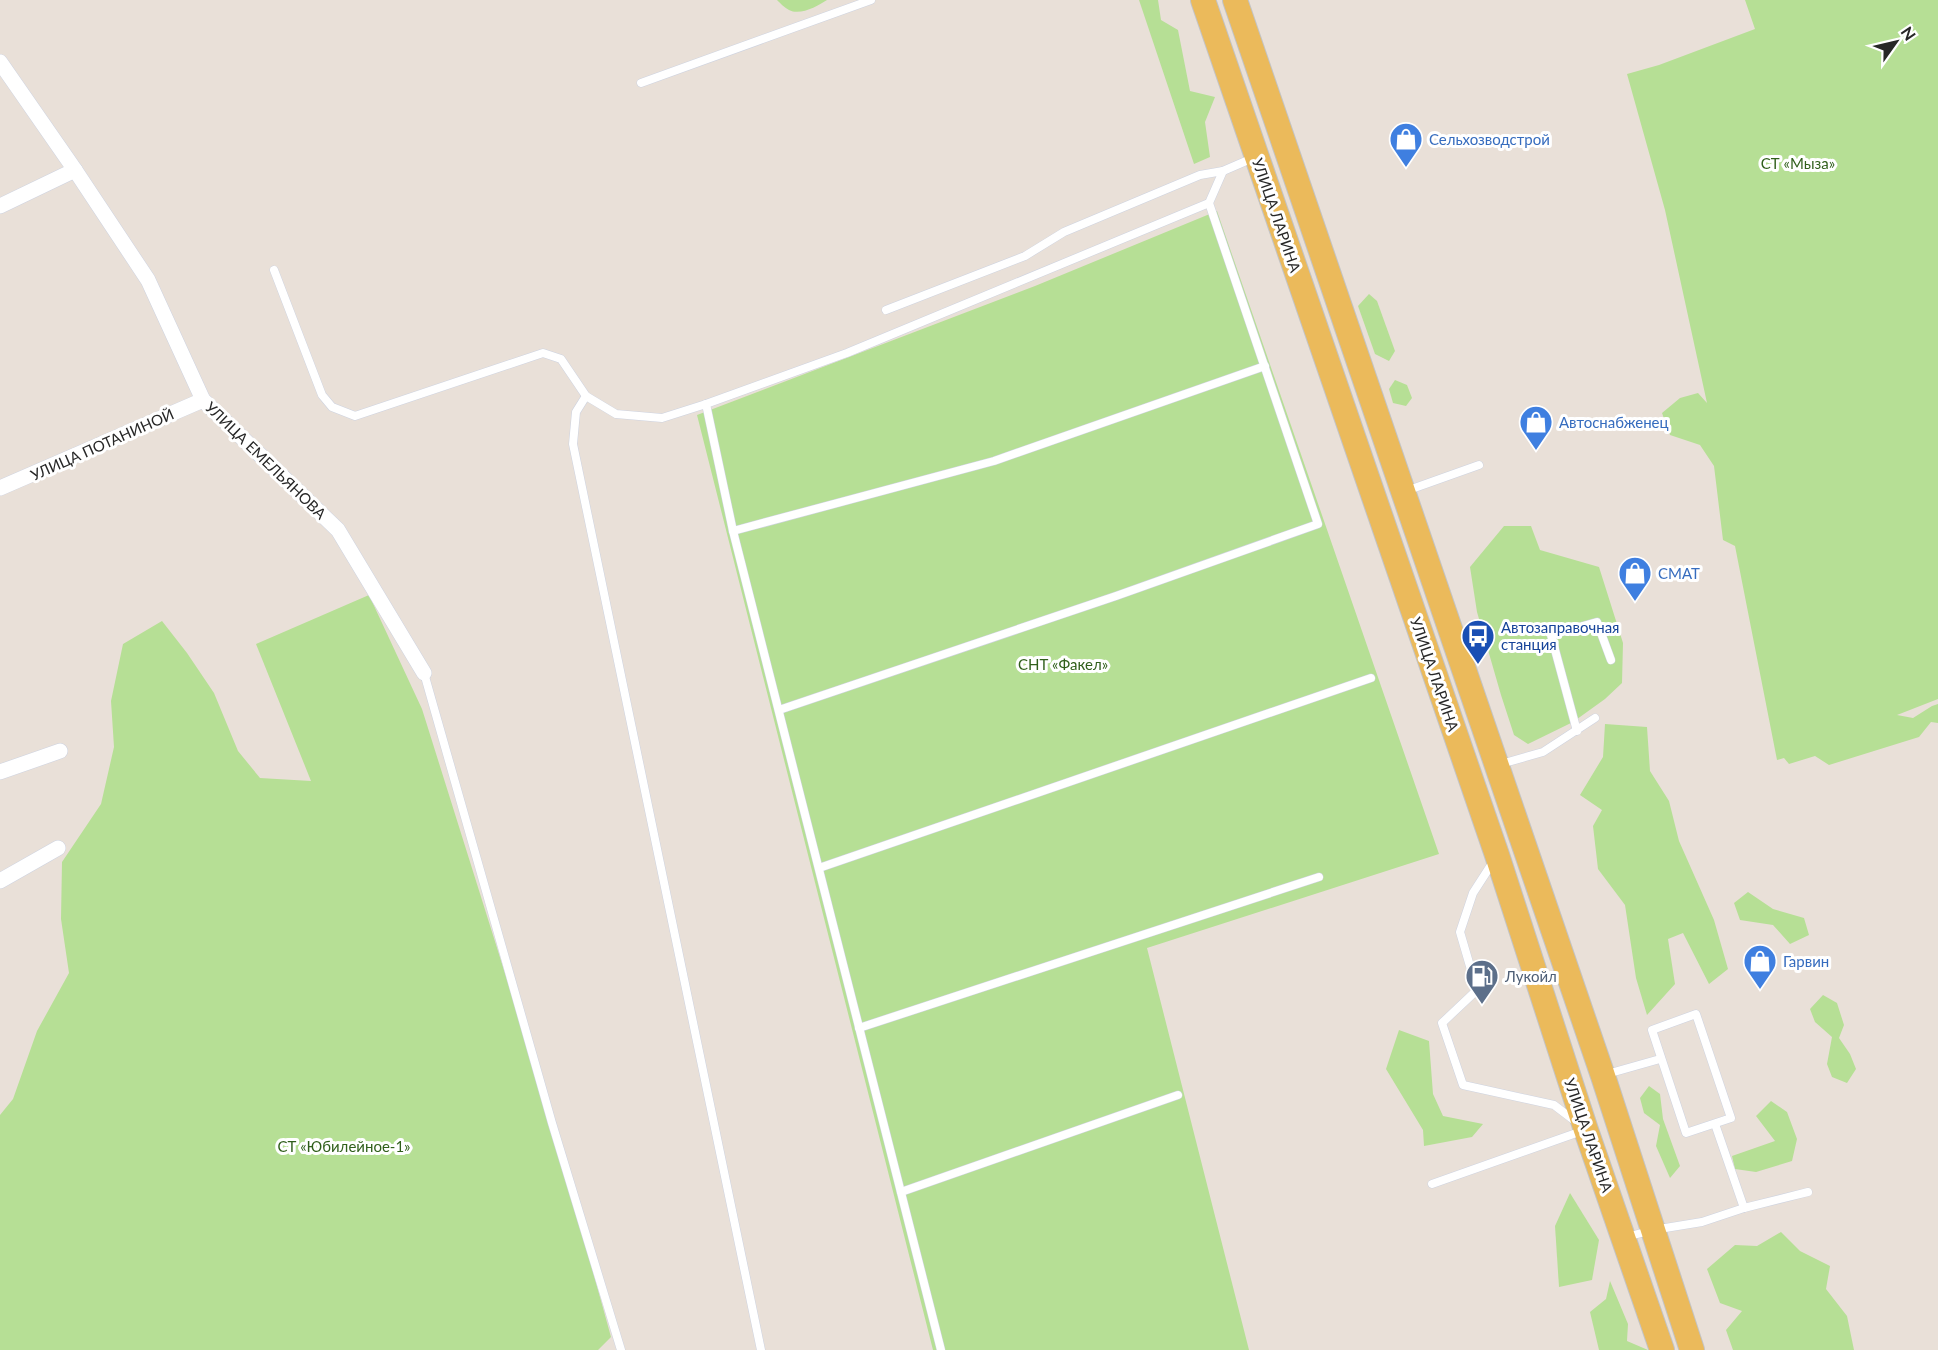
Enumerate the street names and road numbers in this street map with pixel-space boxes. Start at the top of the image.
street label: УЛИЦА ЛАРИНА [1249,156,1305,275]
street label: УЛИЦА ЕМЕЛЬЯНОВА [202,398,331,523]
street label: УЛИЦА ПОТАНИНОЙ [28,404,176,484]
street label: УЛИЦА ЛАРИНА [1407,615,1463,734]
street label: УЛИЦА ЛАРИНА [1561,1076,1617,1195]

